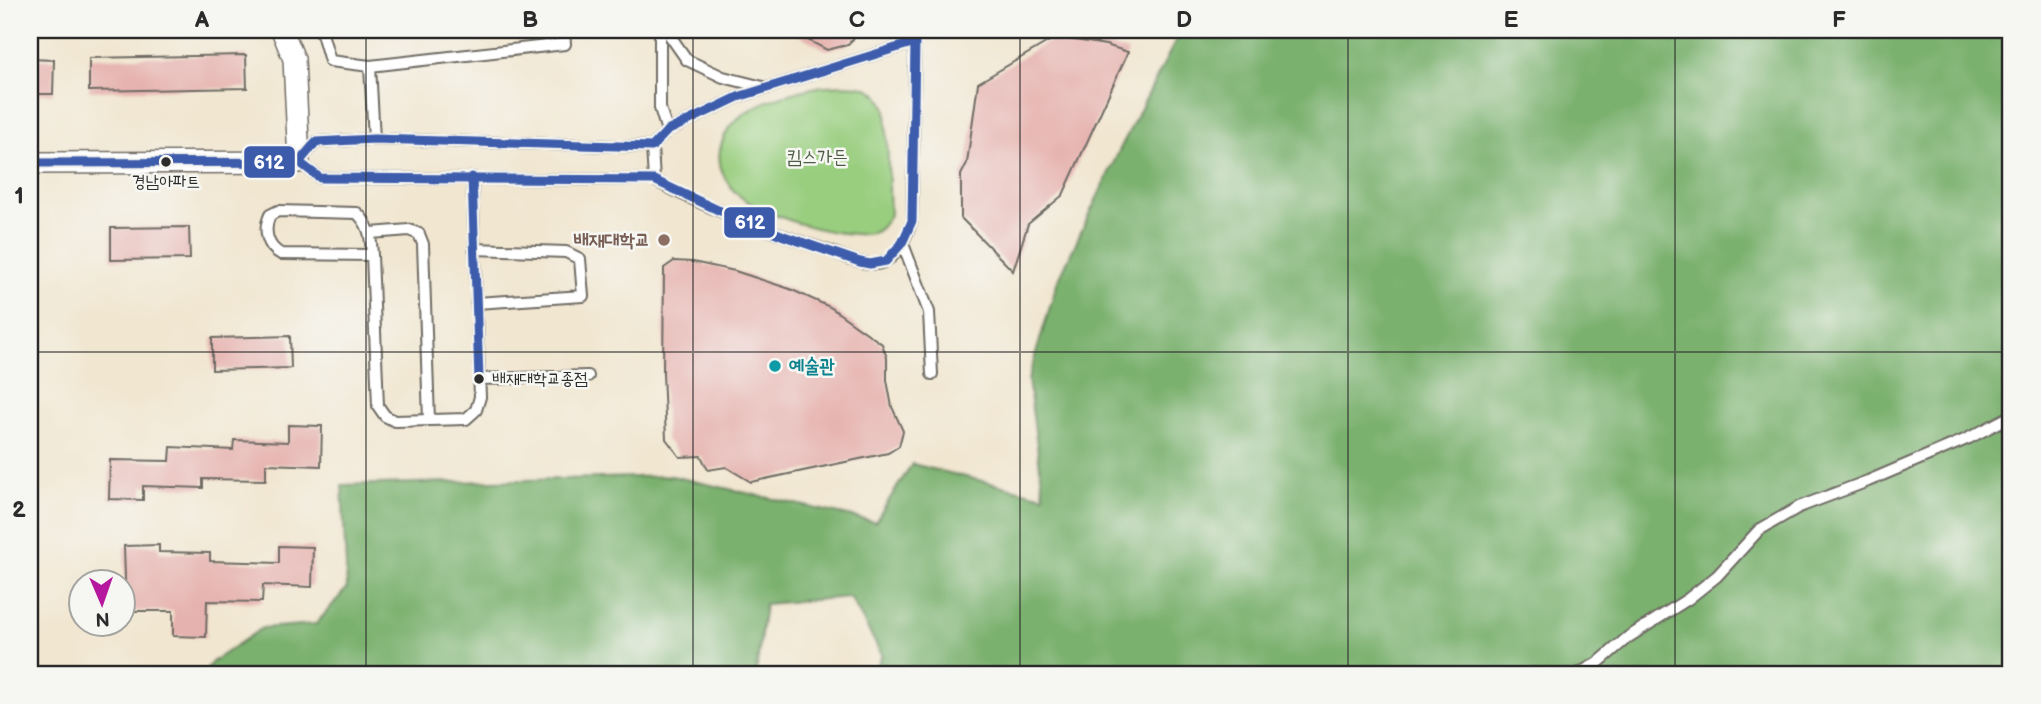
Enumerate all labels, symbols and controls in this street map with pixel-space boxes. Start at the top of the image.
text: A [194,6,210,34]
text: B [522,6,538,34]
text: C [849,6,865,34]
text: D [1176,6,1192,34]
text: E [1504,6,1519,34]
text: F [1832,6,1846,34]
line badge: 612 [243,145,296,179]
park label: 킴스가든 [786,146,848,169]
text: 612 [254,152,285,175]
marker: 경남아파트 [159,155,173,169]
place label: 경남아파트 [132,172,200,192]
text: 1 [14,182,24,210]
line badge: 612 [723,206,776,239]
text: 612 [735,212,766,235]
place label: 배재대학교 [574,229,650,252]
marker: 배재대학교 [656,232,672,248]
place label: 예술관 [789,355,836,378]
marker: 예술관 [767,358,783,374]
place label: 배재대학교종점 [492,369,588,389]
marker: 배재대학교종점 [472,372,486,386]
text: 2 [12,496,26,524]
north arrow [66,568,136,638]
text: N [95,607,110,630]

